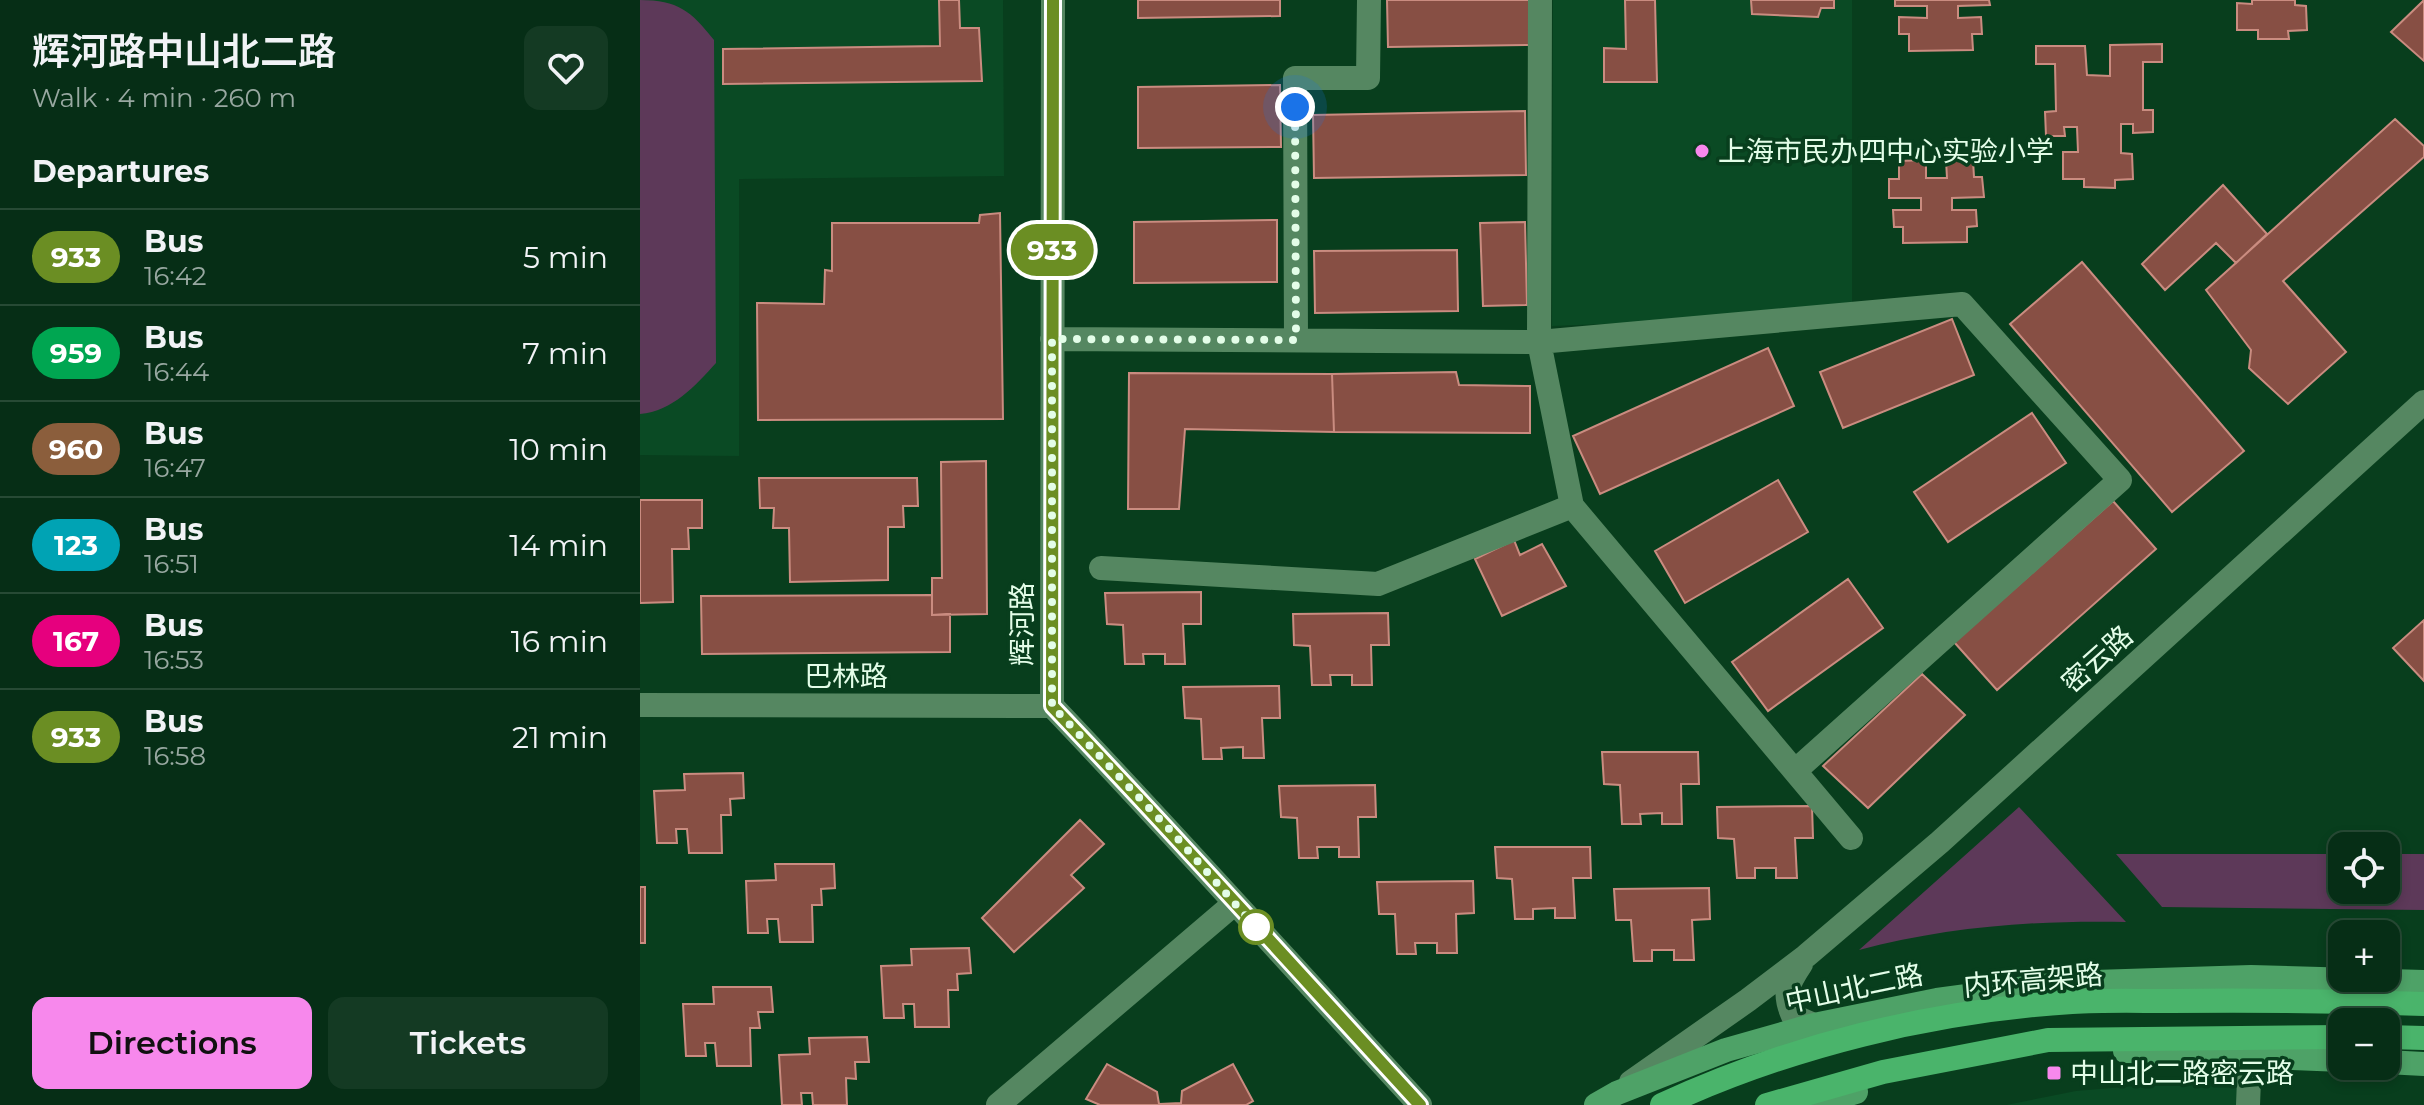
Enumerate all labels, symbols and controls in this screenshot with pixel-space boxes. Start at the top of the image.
button: heart [524,26,608,110]
text: 辉河路中山北二路 [32,28,336,75]
text: Walk · 4 min · 260 m [32,82,296,114]
your location [1275,87,1315,127]
place label: 上海市民办四中心实验小学 [1718,134,2054,168]
marker: 上海市民办四中心实验小学 [1693,142,1711,160]
text: Departures [32,153,209,190]
text: Bus [144,223,204,260]
line badge: 933 [1006,224,1098,276]
text: 933 [1027,233,1077,267]
text: 5 min [523,239,608,276]
text: 933 [51,240,101,274]
text: 16:42 [144,260,207,292]
text: Bus [144,319,204,356]
text: 7 min [522,335,608,372]
text: 959 [50,336,102,370]
text: 16:44 [144,356,209,388]
text: Bus [144,415,204,452]
text: 10 min [509,431,608,468]
text: 960 [49,432,103,466]
text: 16:47 [144,452,206,484]
text: Bus [144,511,204,548]
text: 14 min [509,527,608,564]
text: 123 [54,528,98,562]
text: 16:51 [144,548,199,580]
street label: 辉河路 [1005,582,1039,666]
text: Bus [144,607,204,644]
street label: 密云路 [2054,618,2140,700]
text: 16 min [511,623,608,660]
text: 167 [53,624,99,658]
text: 16:53 [144,644,204,676]
street label: 巴林路 [804,659,888,693]
text: Bus [144,703,204,740]
text: 21 min [512,719,608,756]
text: 933 [51,720,101,754]
text: 16:58 [144,740,206,772]
map controls [2328,832,2400,1080]
button: locate [2328,832,2400,904]
unlabelled marker [1239,910,1273,944]
button: + [2328,920,2400,992]
street label: 中山北二路 [1782,957,1926,1019]
street label: 内环高架路 [1962,957,2104,1003]
button: Directions [32,997,312,1089]
button: Tickets [328,997,608,1089]
button: − [2328,1008,2400,1080]
place label: 中山北二路密云路 [2070,1056,2294,1090]
marker: 中山北二路密云路 [2045,1064,2063,1082]

